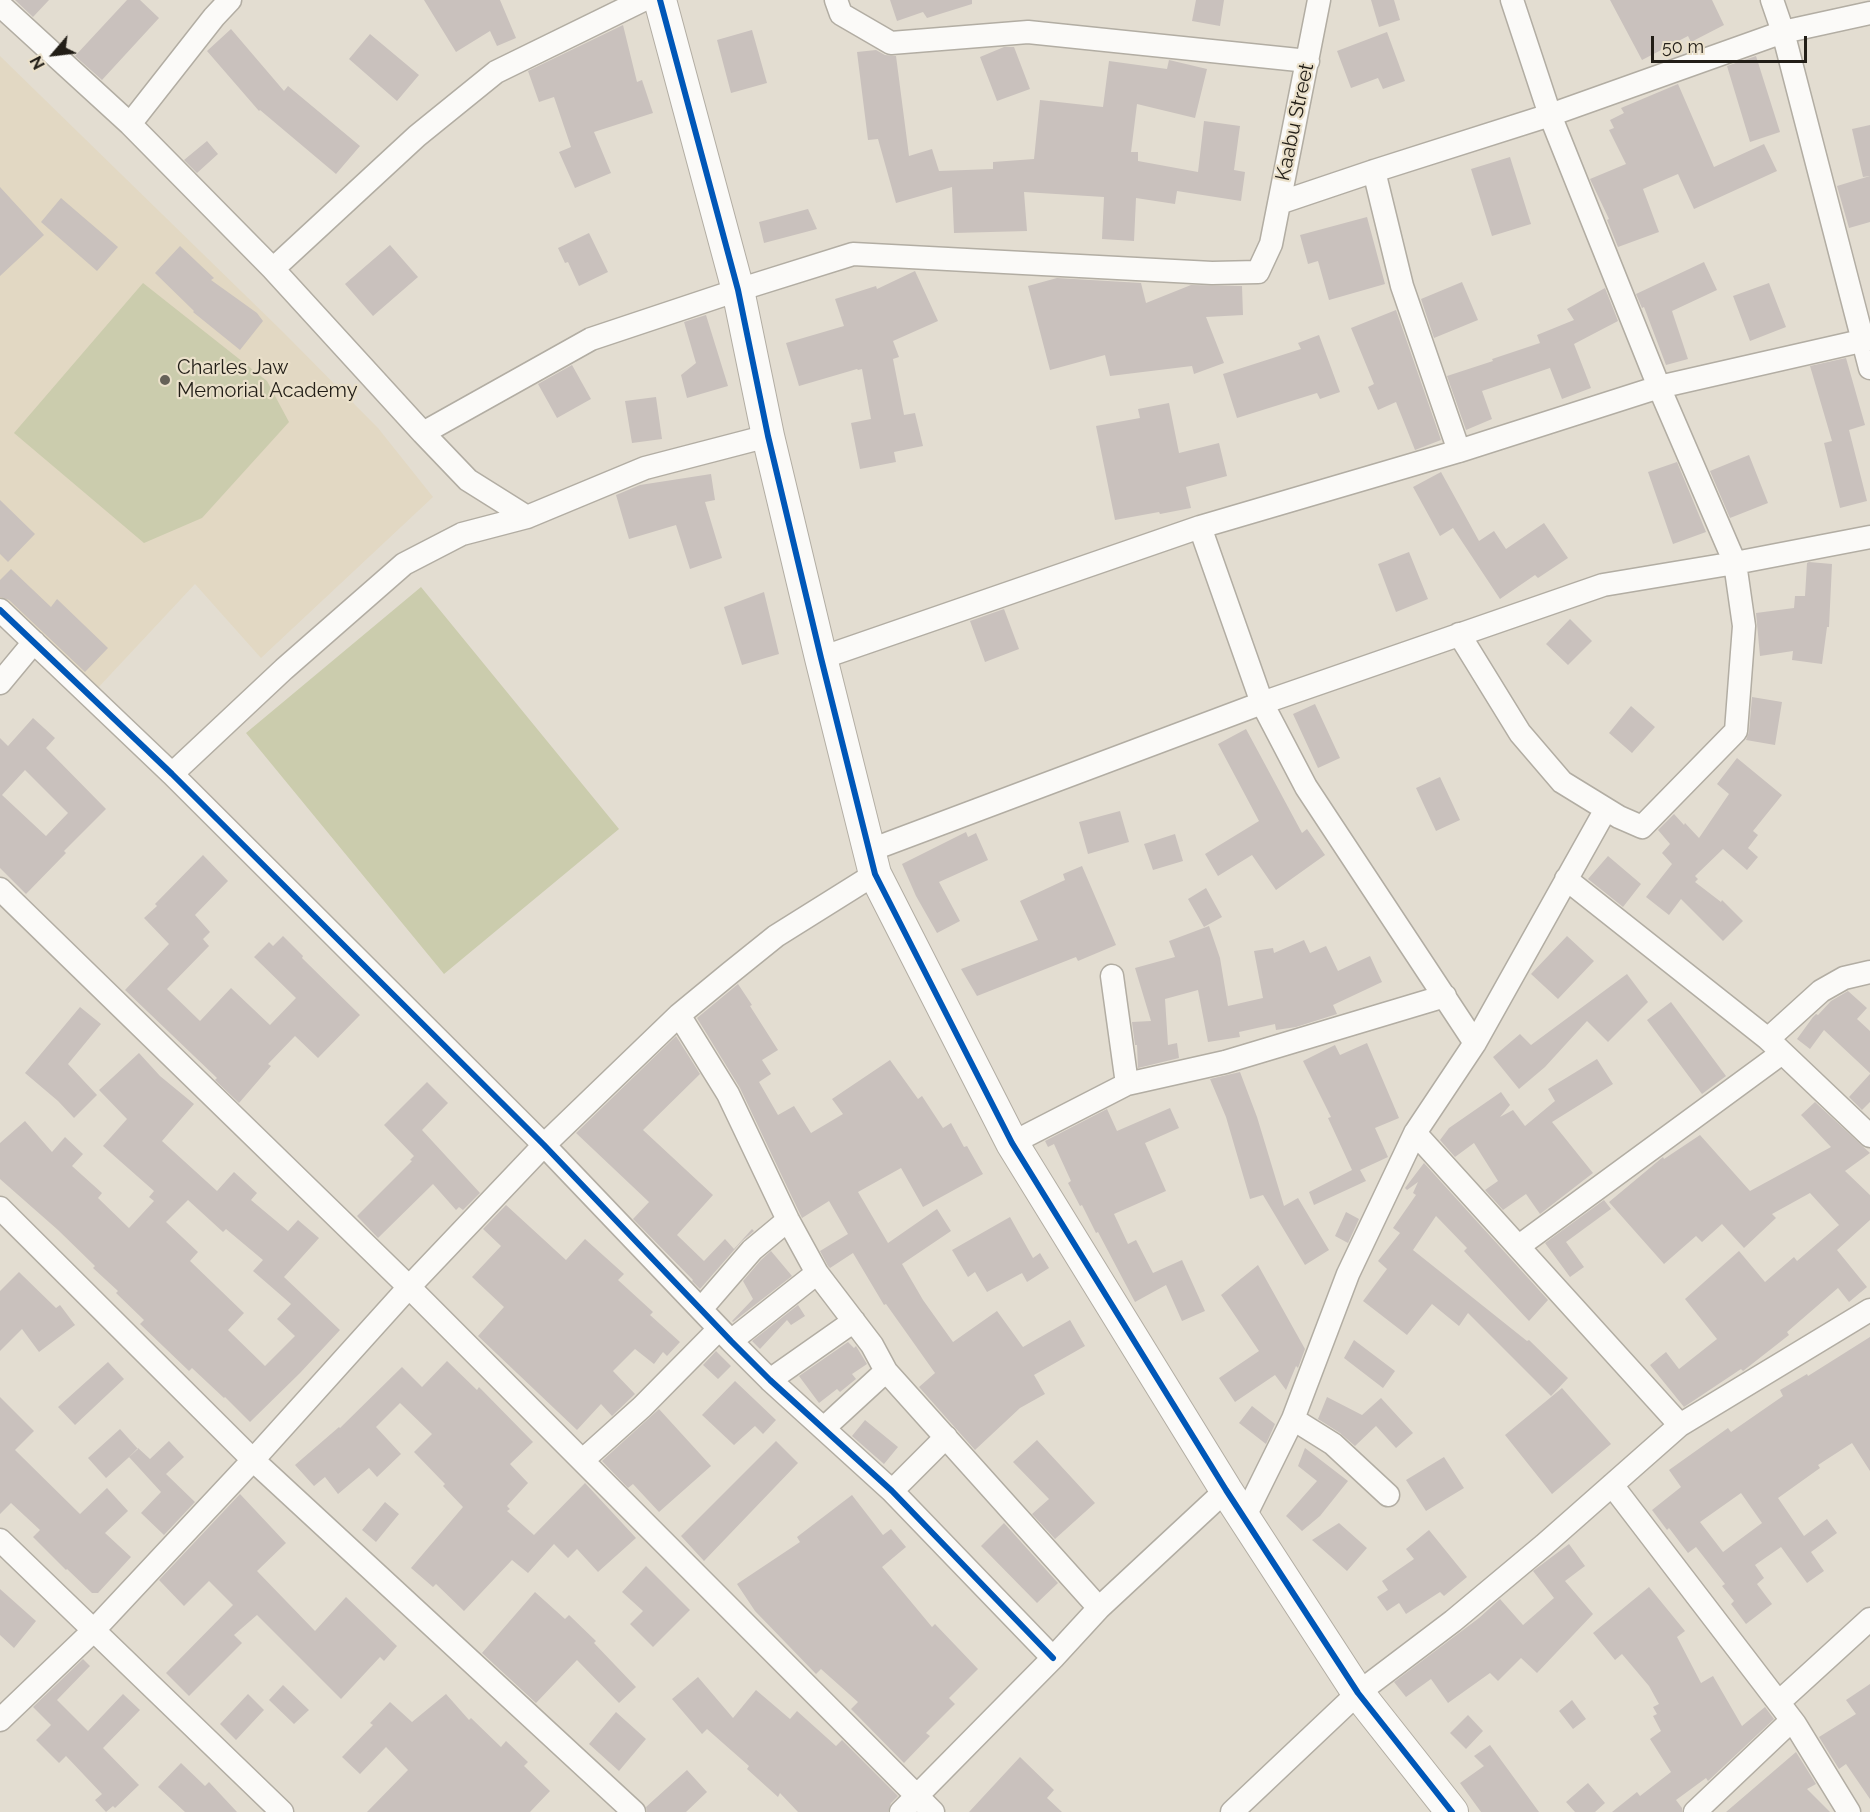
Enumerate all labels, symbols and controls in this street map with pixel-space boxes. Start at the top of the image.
north arrow [24,24,84,84]
scale bar [1654,24,1810,62]
text: 50 m [1662,36,1704,57]
text: N [26,53,49,73]
street label: Kaabu Street [1271,61,1319,183]
place label: Charles Jaw Memorial Academy [177,356,357,403]
marker: Charles Jaw Memorial Academy [158,373,172,387]

